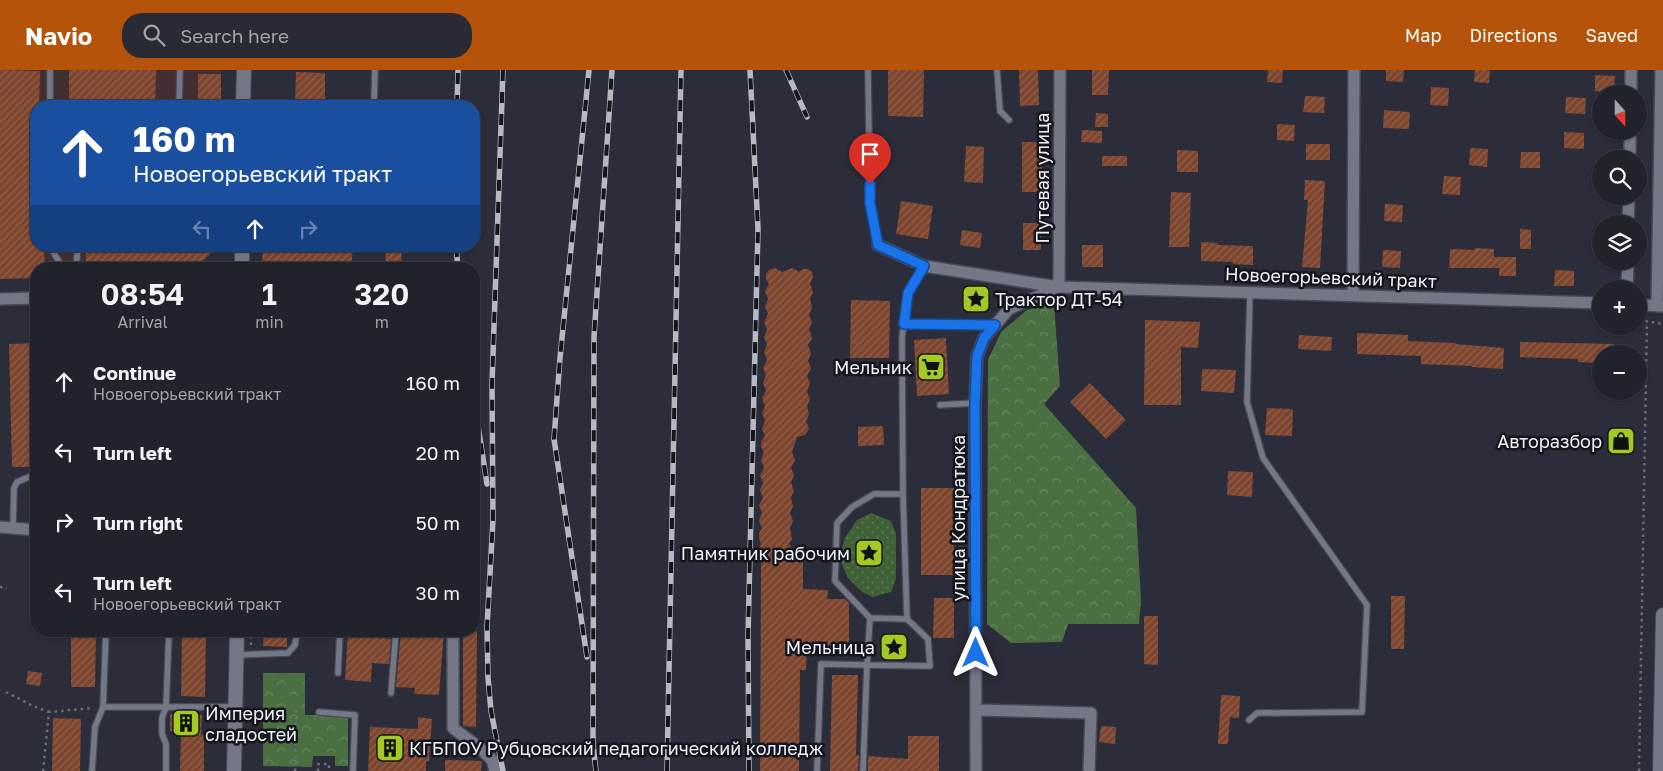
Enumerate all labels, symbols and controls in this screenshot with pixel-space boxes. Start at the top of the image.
search box [122,13,472,58]
text: Navio [25,21,92,50]
icon: search [140,21,168,49]
text: Search here [180,24,289,47]
text: Map [1405,24,1441,46]
text: Directions [1469,24,1557,46]
text: Saved [1585,24,1638,46]
north arrow [1592,85,1648,140]
map controls [1592,85,1647,400]
street label: Путевая улица [1031,113,1053,243]
text: 160 m [133,118,235,160]
icon: ahead [50,120,115,185]
pin [849,133,891,184]
icon: arrive [856,140,884,168]
button: search [1592,150,1647,205]
text: Новоегорьевский тракт [133,160,392,187]
icon: left [188,215,216,243]
icon: ahead [241,215,269,243]
icon: right [294,215,322,243]
button: layers [1592,215,1647,270]
street label: Новоегорьевский тракт [1225,262,1437,292]
text: 08:54 [101,276,185,312]
text: 1 [262,276,277,312]
text: 320 [354,276,409,312]
button: + [1592,280,1647,335]
place icon: Трактор ДТ-54 [961,284,991,314]
place label: Трактор ДТ-54 [995,288,1123,310]
text: Arrival [118,312,168,332]
text: min [255,312,284,332]
text: m [375,312,389,332]
button: − [1592,345,1647,400]
supermarket icon: Мельник [916,352,946,382]
place label: Мельник [834,356,912,378]
text: Continue [93,361,176,384]
icon: ahead [50,368,78,396]
text: 160 m [406,371,460,394]
text: Новоегорьевский тракт [93,384,281,404]
shop icon: Авторазбор [1606,426,1636,456]
place label: Авторазбор [1497,430,1602,452]
street label: улица Кондратюка [947,435,969,601]
icon: left [50,438,78,466]
text: Turn left [93,441,172,464]
text: 20 m [416,441,460,464]
icon: right [50,508,78,536]
text: Turn right [93,511,183,534]
text: 50 m [416,511,460,534]
place icon: Памятник рабочим [854,538,884,568]
place label: Памятник рабочим [681,542,850,564]
text: Turn left [93,571,172,594]
icon: left [50,578,78,606]
text: 30 m [416,581,460,604]
text: Новоегорьевский тракт [93,594,281,614]
position arrow [949,626,1001,678]
place icon: Мельница [879,632,909,662]
place label: Мельница [786,636,875,658]
place label: Империя сладостей [205,702,297,745]
building icon: Империя сладостей [171,708,201,738]
building icon: КГБПОУ Рубцовский педагогический колледж [375,733,405,763]
place label: КГБПОУ Рубцовский педагогический колледж [409,737,823,759]

